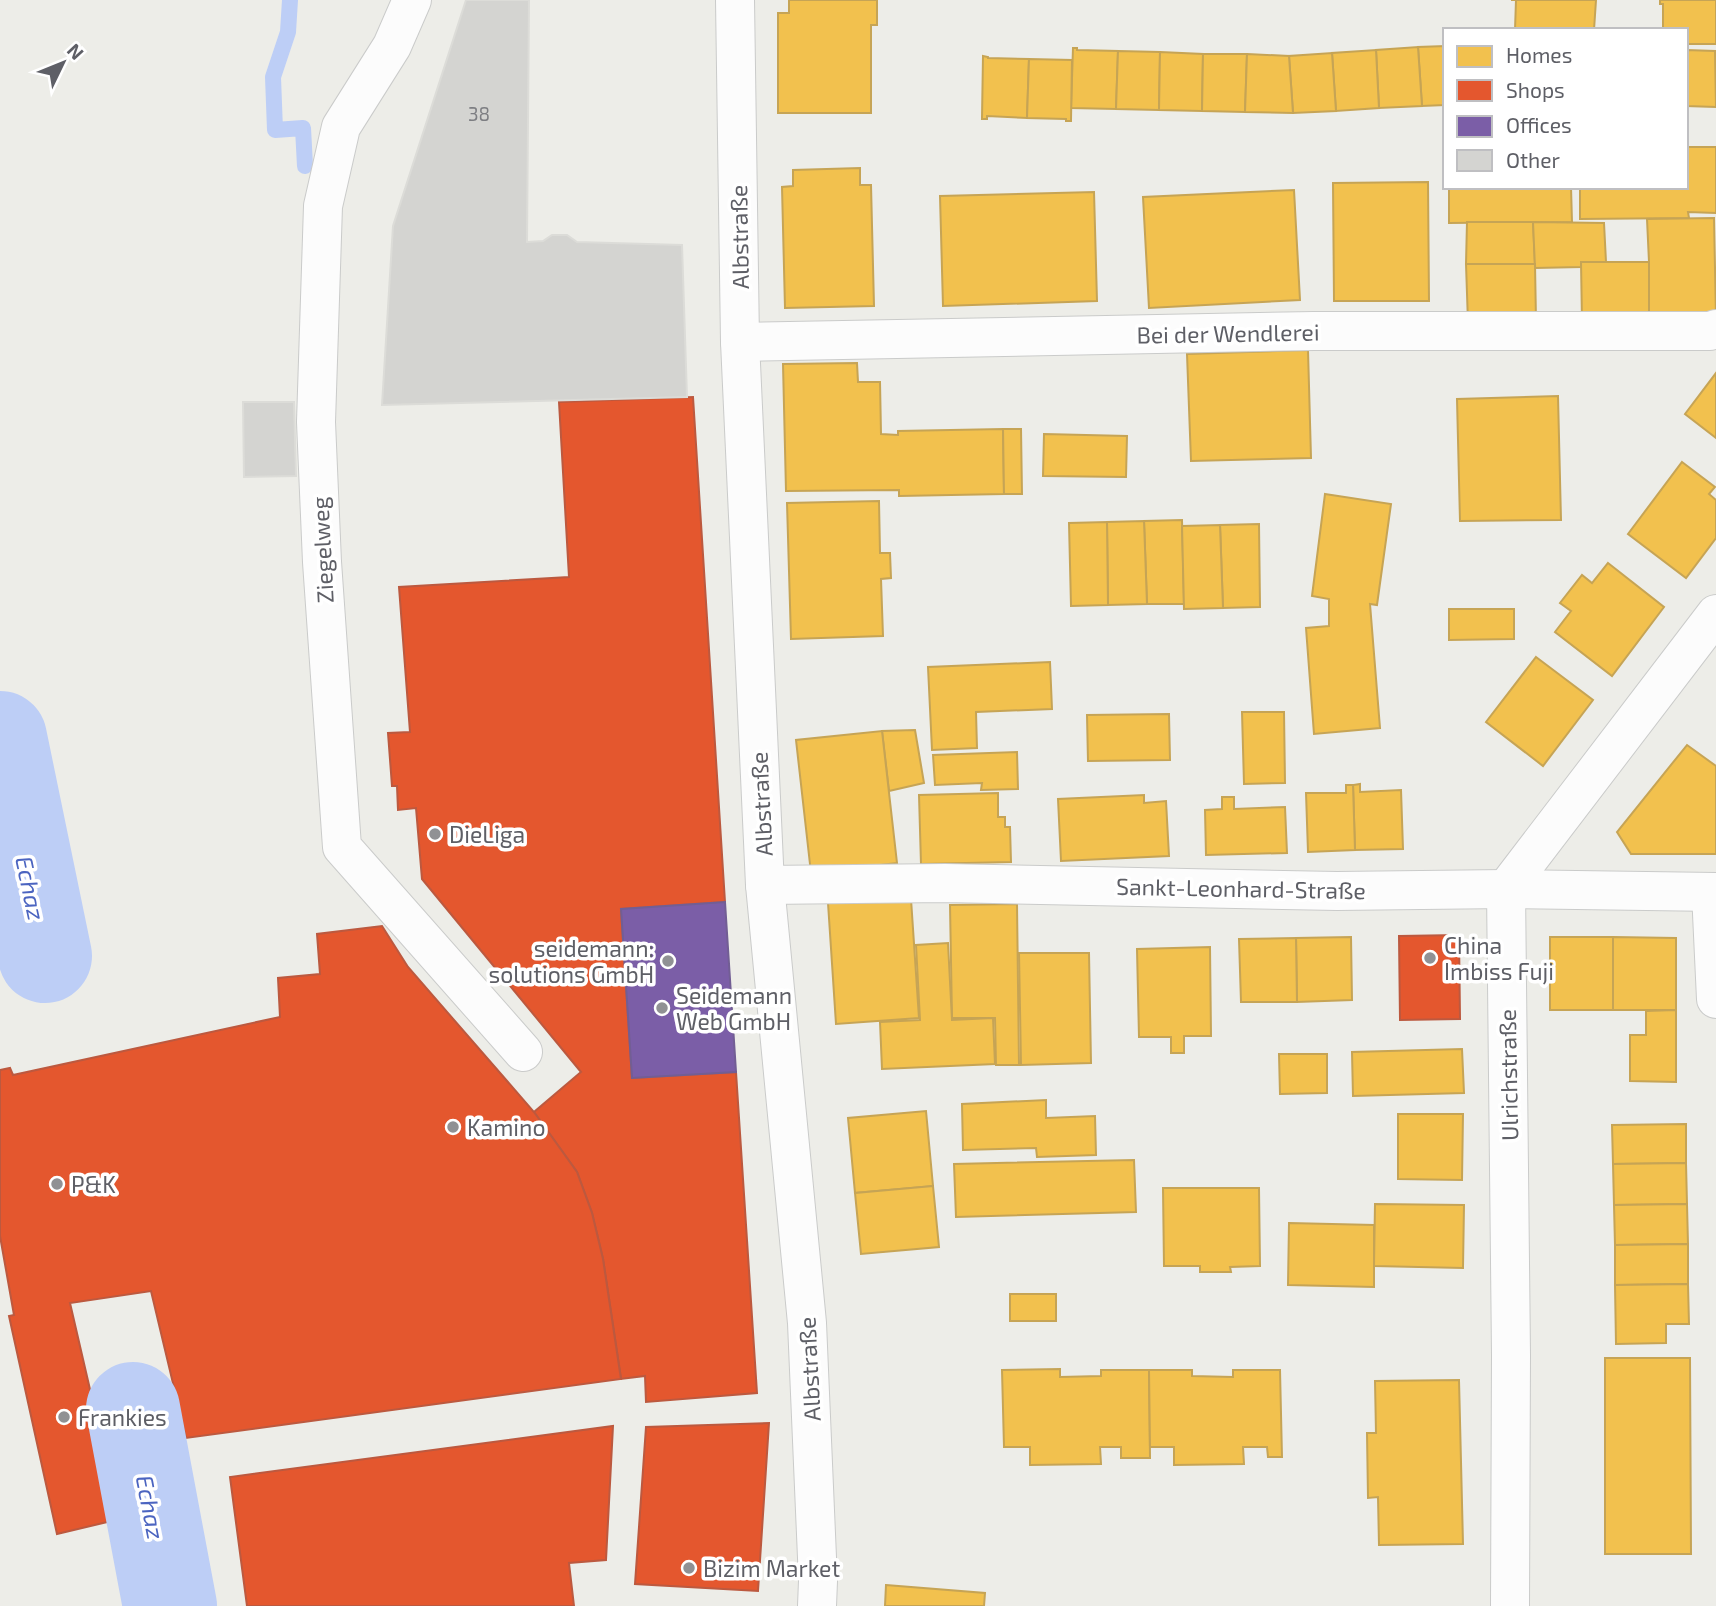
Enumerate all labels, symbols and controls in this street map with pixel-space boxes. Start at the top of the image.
north arrow [28,28,98,98]
legend [1443,28,1688,189]
text: N [63,38,89,64]
text: Homes [1506,42,1572,67]
text: Shops [1506,77,1565,102]
house number: 38 [468,102,490,125]
text: Offices [1506,112,1572,137]
text: Other [1506,147,1561,172]
street label: Albstraße [724,185,754,289]
street label: Bei der Wendlerei [1136,317,1320,349]
street label: Ziegelweg [305,496,339,604]
street label: Albstraße [744,751,778,857]
place label: DieLiga [449,820,525,848]
marker: DieLiga [427,826,443,842]
water label: Echaz [10,853,52,923]
street label: Sankt-Leonhard-Straße [1116,872,1366,904]
place label: China Imbiss Fuji [1444,931,1554,985]
place label: seidemann: solutions GmbH [489,934,654,988]
marker: China Imbiss Fuji [1422,950,1438,966]
marker: seidemann: solutions GmbH [660,953,676,969]
place label: Seidemann Web GmbH [676,981,792,1035]
marker: Seidemann Web GmbH [654,1000,670,1016]
street label: Ulrichstraße [1493,1009,1523,1141]
place label: Kamino [467,1113,546,1141]
marker: Kamino [445,1119,461,1135]
place label: P&K [71,1170,116,1198]
marker: P&K [49,1176,65,1192]
street label: Albstraße [792,1316,826,1422]
place label: Frankies [78,1403,167,1431]
marker: Frankies [56,1409,72,1425]
water label: Echaz [131,1473,171,1541]
place label: Bizim Market [703,1554,840,1582]
marker: Bizim Market [681,1560,697,1576]

